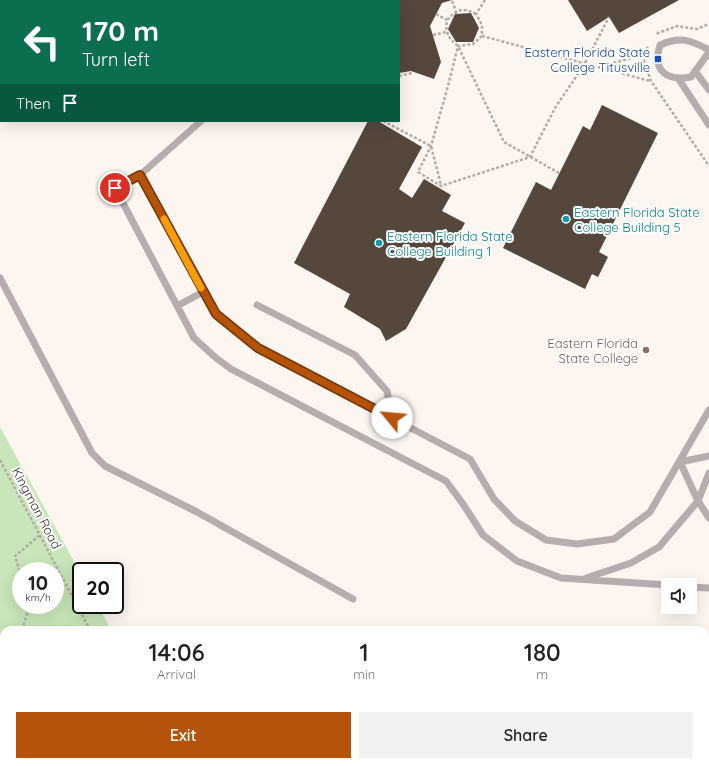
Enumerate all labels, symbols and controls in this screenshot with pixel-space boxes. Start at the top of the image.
text: 170 m [82,13,159,48]
icon: left [16,16,68,68]
place label: Eastern Florida State College Titusville [524,44,650,75]
text: Turn left [82,48,150,71]
marker: Eastern Florida State College Titusville [653,54,663,64]
icon: arrive [59,92,81,114]
text: Then [16,94,51,113]
pin [98,171,132,205]
icon: arrive [104,177,126,199]
place label: Eastern Florida State College Building 5 [574,204,700,235]
marker: Eastern Florida State College Building 5 [561,214,571,224]
place label: Eastern Florida State College Building 1 [387,228,513,259]
marker: Eastern Florida State College Building 1 [374,238,384,248]
place label: Eastern Florida State College [547,335,638,366]
marker: Eastern Florida State College [641,345,651,355]
position arrow [371,397,413,439]
street label: Kingman Road [9,464,65,552]
speed limit sign: 20 [72,562,124,614]
text: 10 [28,570,48,595]
map controls [661,578,697,614]
button: sound [661,578,697,614]
text: km/h [25,591,51,604]
text: 14:06 [148,637,205,667]
text: 1 [360,637,369,667]
text: 180 [524,637,561,667]
text: Arrival [157,666,196,682]
text: min [353,666,375,682]
text: m [536,666,548,682]
button: Exit [16,712,351,758]
button: Share [359,712,693,758]

